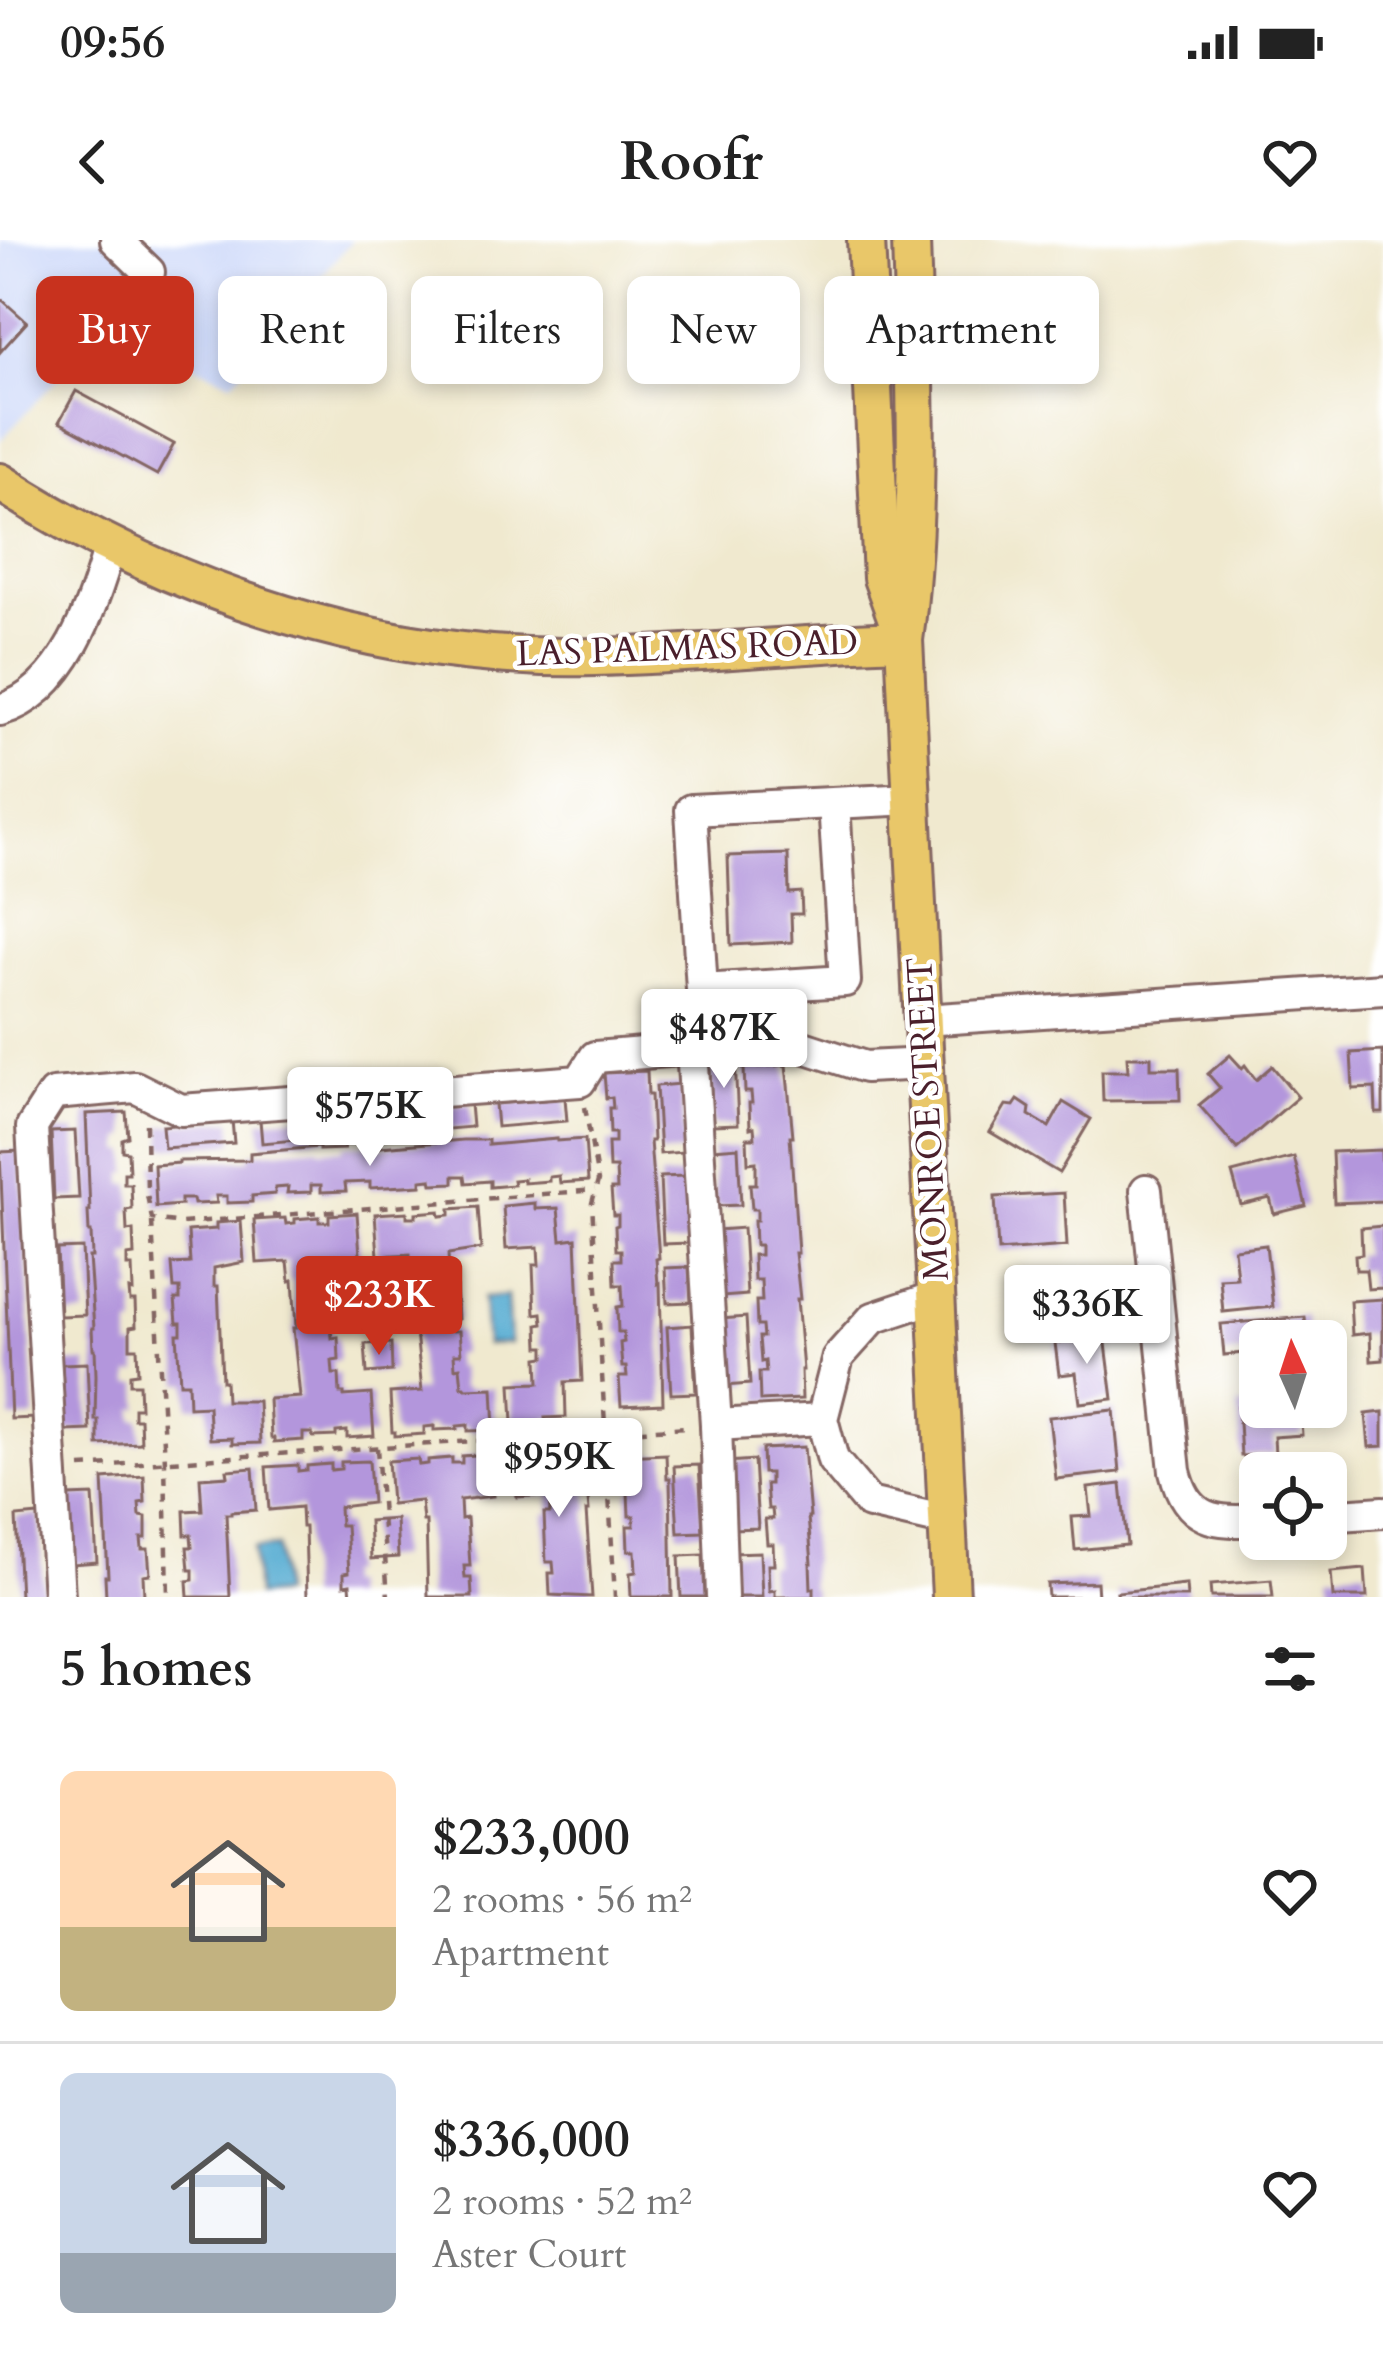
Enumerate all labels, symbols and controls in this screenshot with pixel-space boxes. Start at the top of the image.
text: 09:56 [60,12,165,73]
text: Roofr [620,126,763,199]
icon: back [60,129,126,195]
icon: heart [1257,129,1323,195]
chip: Buy [36,276,194,384]
chip: Rent [218,276,387,384]
chip: Filters [411,276,603,384]
chip: New [627,276,800,384]
chip: Apartment [824,276,1099,384]
street label: LAS PALMAS ROAD [515,618,859,678]
street label: MONROE STREET [895,956,961,1282]
pin: $487K [640,989,808,1091]
text: $487K [668,1001,780,1054]
pin: $575K [286,1067,454,1169]
text: $575K [314,1079,426,1132]
pin: $233K [295,1256,463,1358]
pin: $336K [1003,1265,1171,1367]
text: $233K [323,1268,435,1321]
text: $336K [1031,1277,1143,1330]
north arrow [1239,1320,1347,1428]
map controls [1239,1320,1347,1560]
pin: $959K [475,1418,643,1520]
text: $959K [503,1430,615,1483]
button: locate [1239,1452,1347,1560]
text: 5 homes [60,1634,252,1704]
icon: filters [1257,1636,1323,1702]
text: $233,000 [432,1803,630,1873]
icon: home [156,1819,300,1963]
icon: heart [1257,1858,1323,1924]
text: 2 rooms · 56 m² [432,1873,692,1926]
text: Apartment [432,1926,609,1979]
text: $336,000 [432,2105,630,2175]
icon: home [156,2121,300,2265]
icon: heart [1257,2160,1323,2226]
text: 2 rooms · 52 m² [432,2175,692,2228]
text: Aster Court [432,2228,626,2281]

